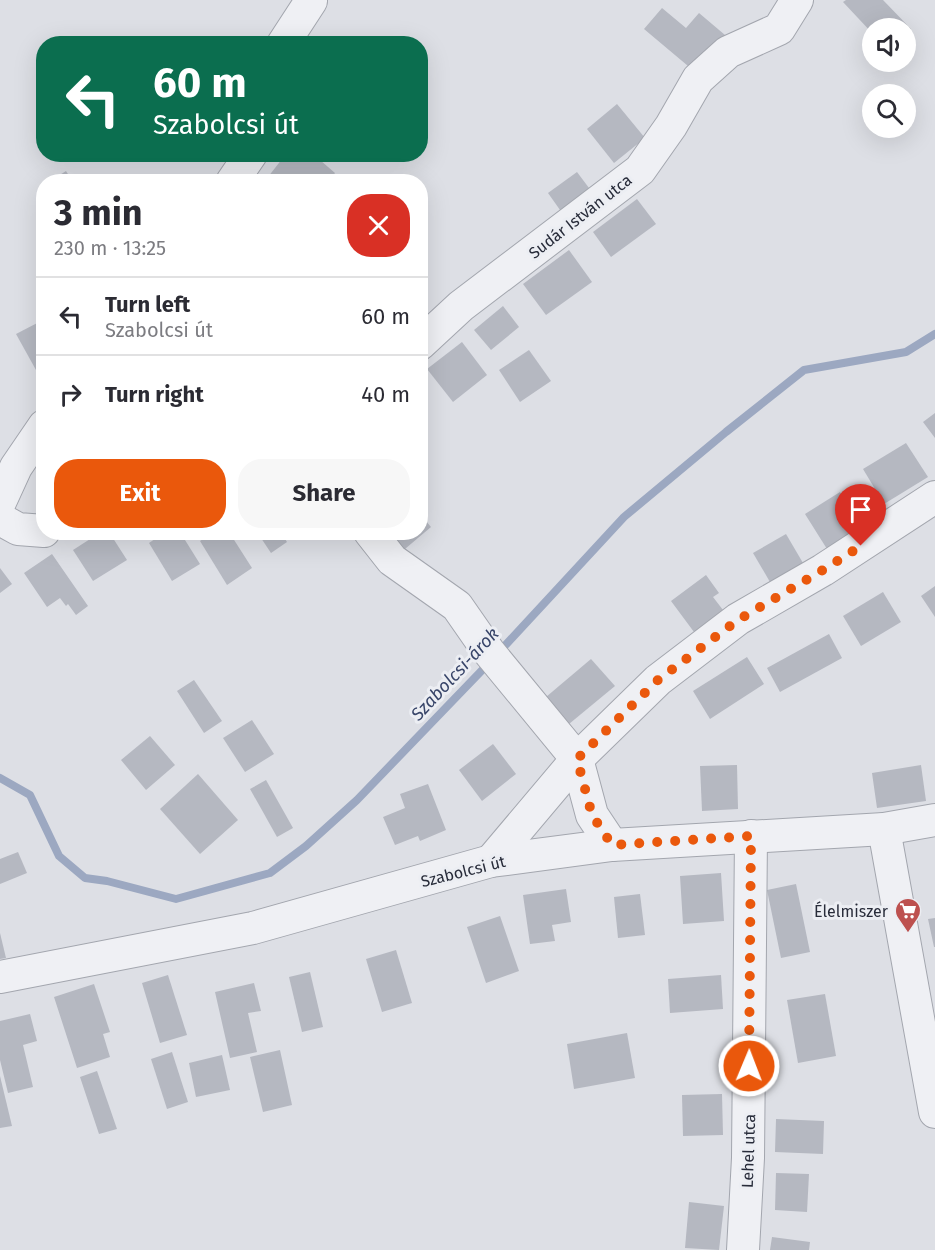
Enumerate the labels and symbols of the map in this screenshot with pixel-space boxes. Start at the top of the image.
street label: Sudár István utca [525,170,636,263]
pin [835,484,886,546]
water label: Szabolcsi-árok [406,623,504,726]
street label: Szabolcsi út [419,852,508,891]
supermarket icon: Élelmiszer [893,896,923,934]
place label: Élelmiszer [814,901,889,921]
position arrow [717,1034,781,1098]
street label: Lehel utca [738,1114,759,1189]

